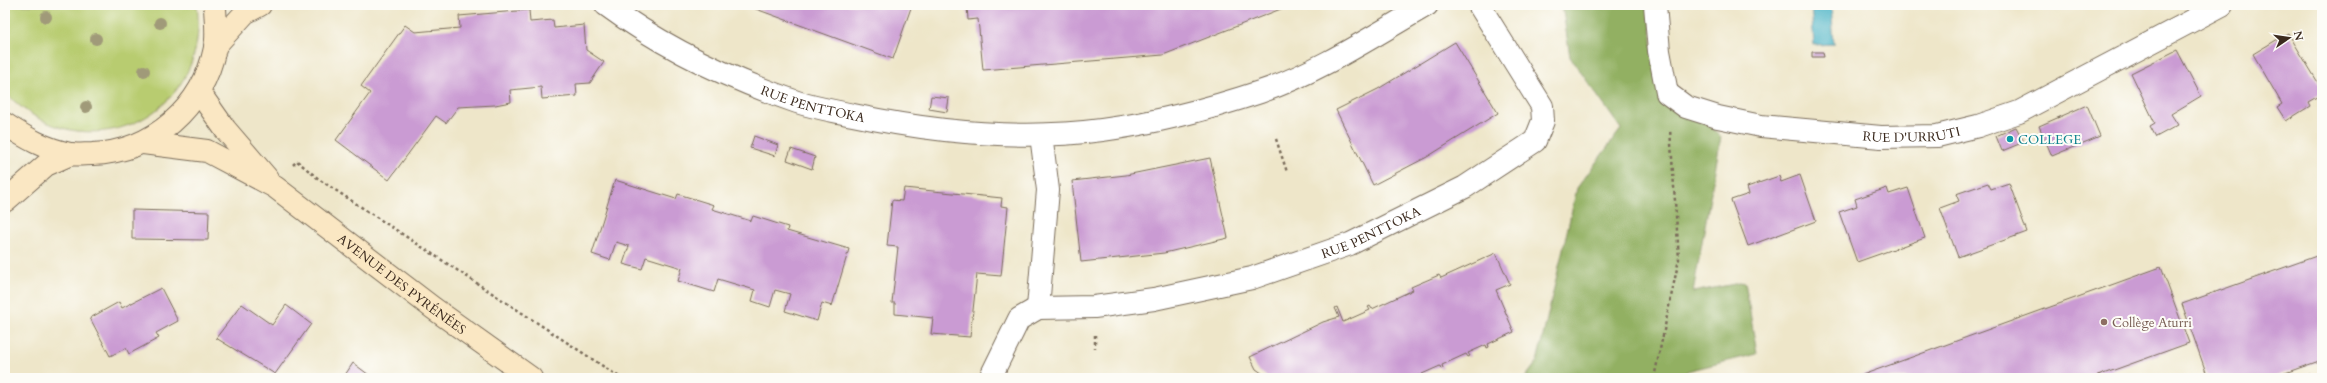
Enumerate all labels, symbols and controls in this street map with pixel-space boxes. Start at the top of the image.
north arrow [2269,18,2309,58]
text: N [2290,30,2307,43]
street label: RUE PENTTOKA [758,82,867,127]
street label: RUE D'URRUTI [1862,123,1962,147]
place label: COLLEGE [2018,131,2081,149]
marker: COLLEGE [2005,134,2015,144]
street label: RUE PENTTOKA [1319,202,1424,263]
street label: AVENUE DES PYRÉNÉES [333,230,469,339]
place label: Collège Aturri [2112,314,2192,332]
marker: Collège Aturri [2099,317,2109,327]

